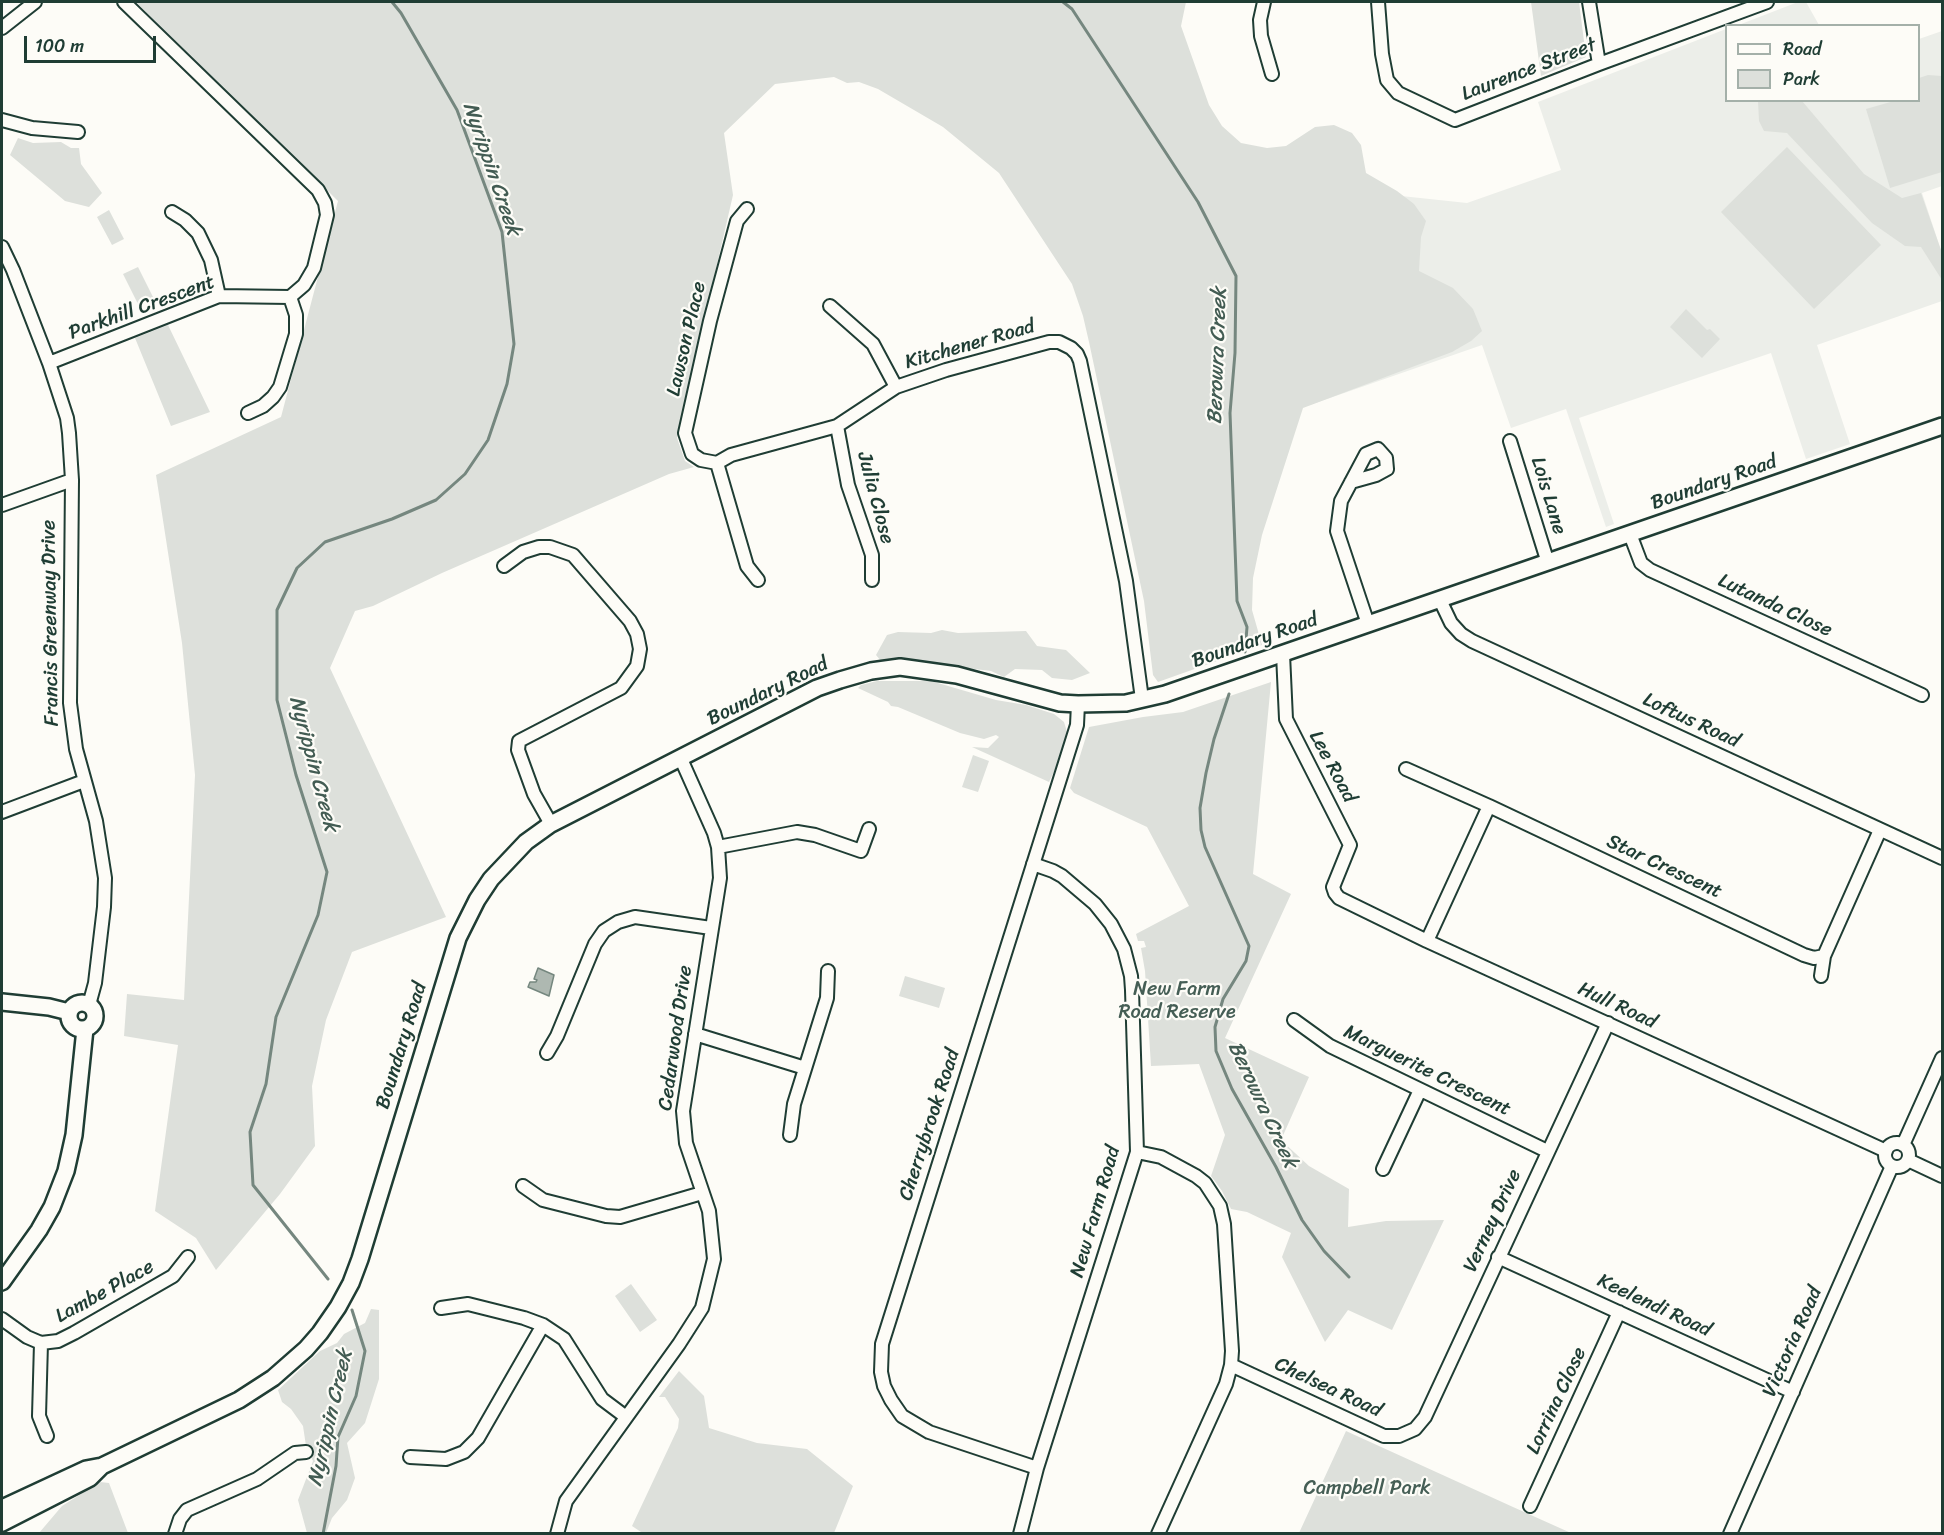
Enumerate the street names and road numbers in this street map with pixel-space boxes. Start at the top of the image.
street label: Laurence Street [1458,33,1600,107]
street label: Parkhill Crescent [66,270,218,346]
street label: Lawson Place [662,279,712,399]
street label: Kitchener Road [902,315,1038,375]
street label: Julia Close [851,449,899,547]
street label: Boundary Road [1648,450,1780,516]
street label: Lois Lane [1525,454,1571,538]
street label: Francis Greenway Drive [37,520,65,726]
street label: Lutanda Close [1714,569,1836,643]
street label: Boundary Road [1189,608,1321,674]
street label: Boundary Road [704,652,832,732]
street label: Loftus Road [1639,688,1743,754]
street label: Lee Road [1303,727,1361,807]
street label: Star Crescent [1602,830,1726,904]
street label: Cedarwood Drive [654,964,698,1112]
street label: Hull Road [1574,977,1660,1035]
street label: Boundary Road [371,980,433,1112]
street label: Marguerite Crescent [1340,1020,1514,1122]
street label: Cherrybrook Road [894,1046,966,1204]
street label: New Farm Road [1066,1143,1126,1281]
street label: Verney Drive [1459,1166,1527,1276]
street label: Lambe Place [52,1255,158,1329]
street label: Keelendi Road [1593,1269,1715,1343]
street label: Victoria Road [1758,1283,1828,1401]
street label: Lorrina Close [1522,1344,1592,1458]
street label: Chelsea Road [1271,1353,1385,1423]

